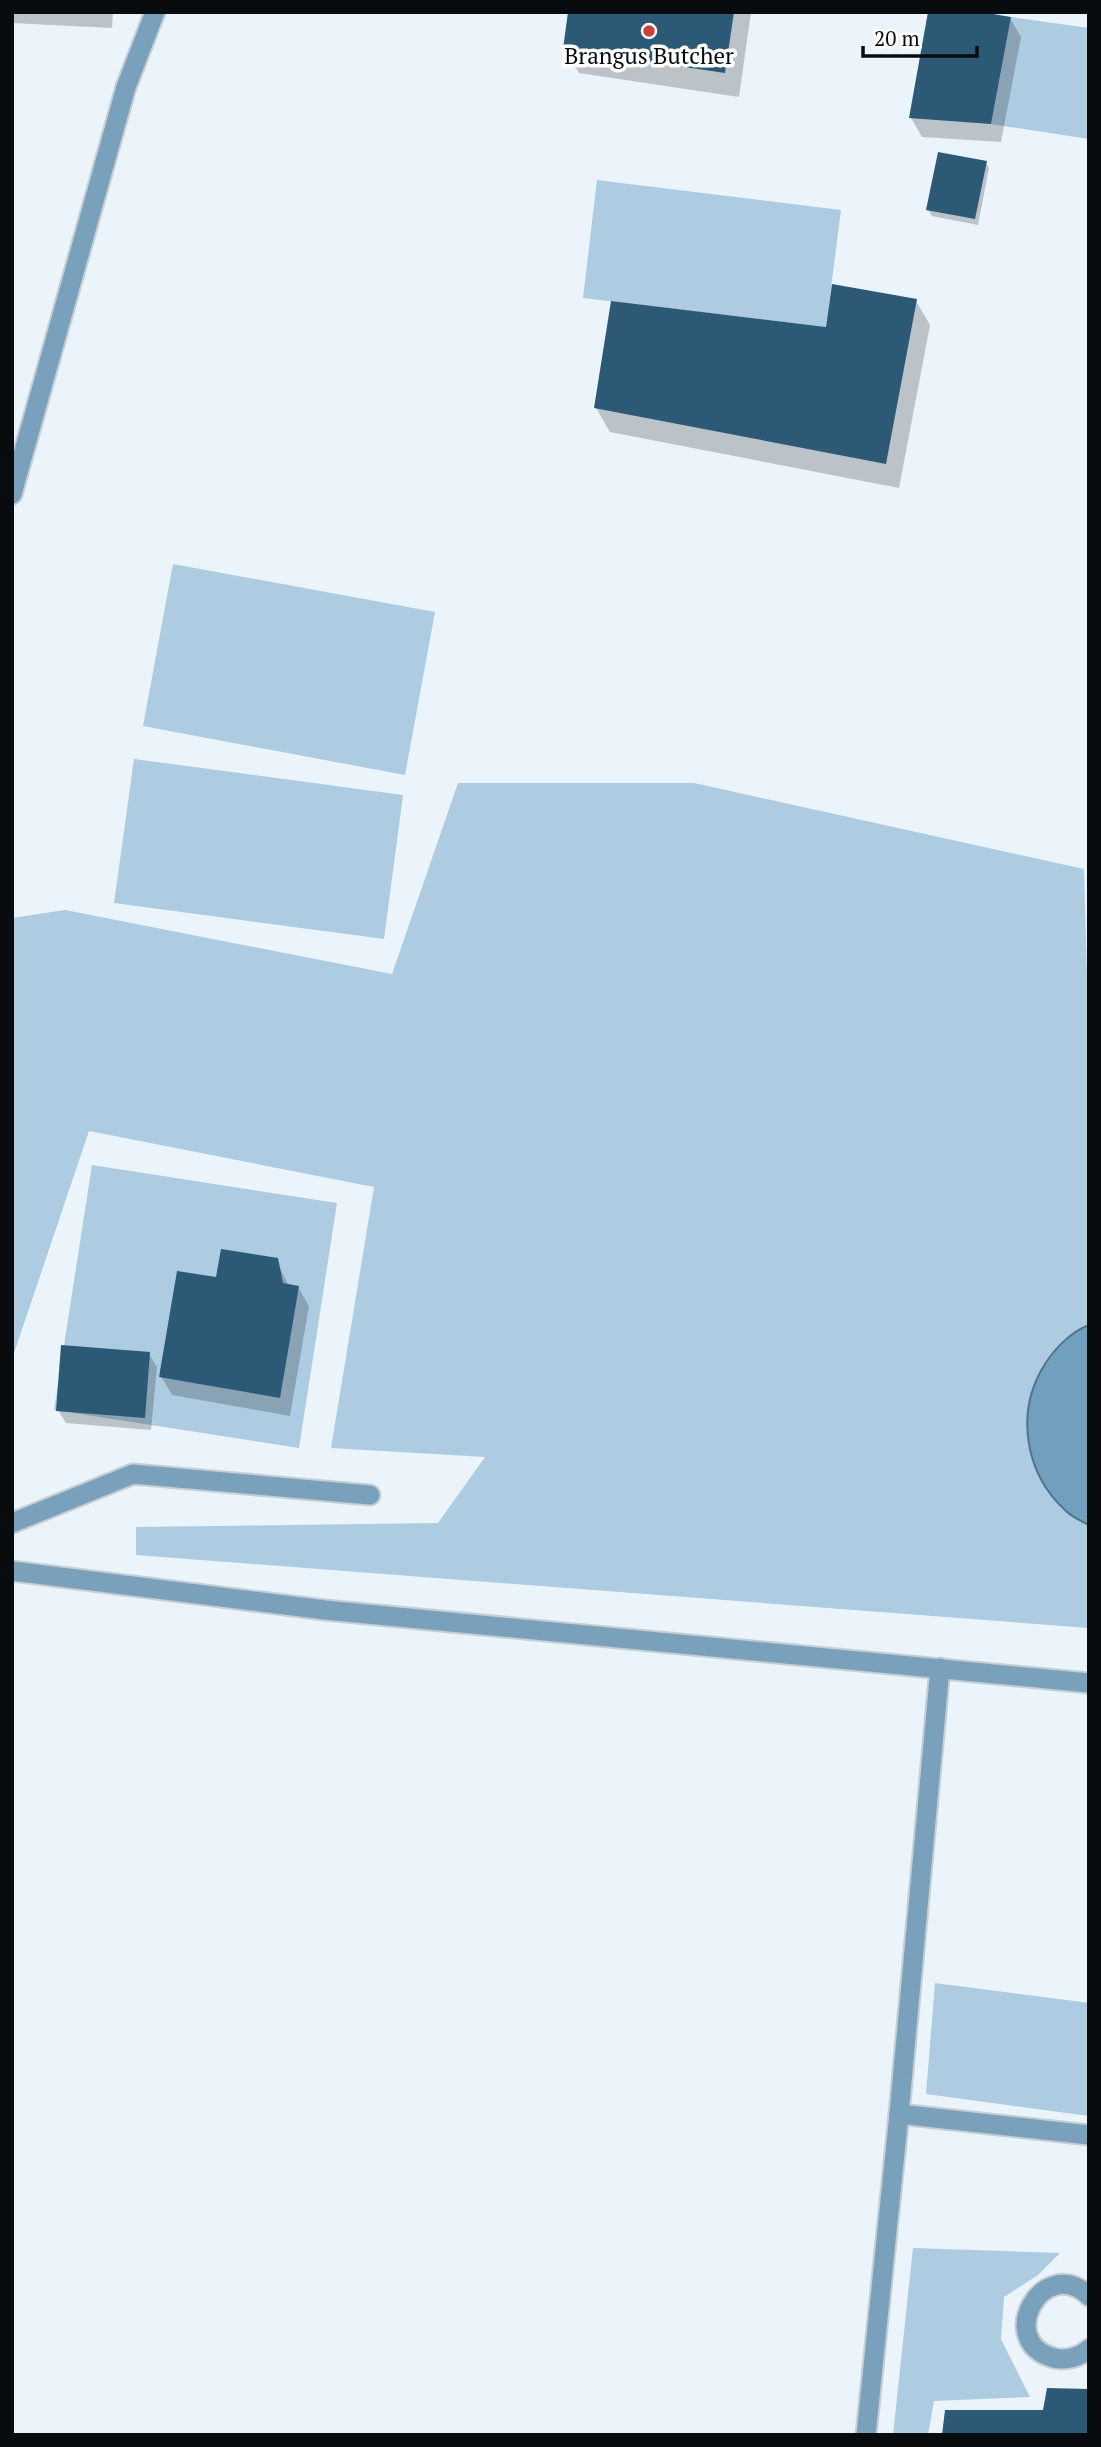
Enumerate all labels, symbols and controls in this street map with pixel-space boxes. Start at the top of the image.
scale bar [863,14,977,58]
marker: Brangus Butcher [641,23,657,39]
text: 20 m [874,24,920,52]
place label: Brangus Butcher [564,40,734,71]

